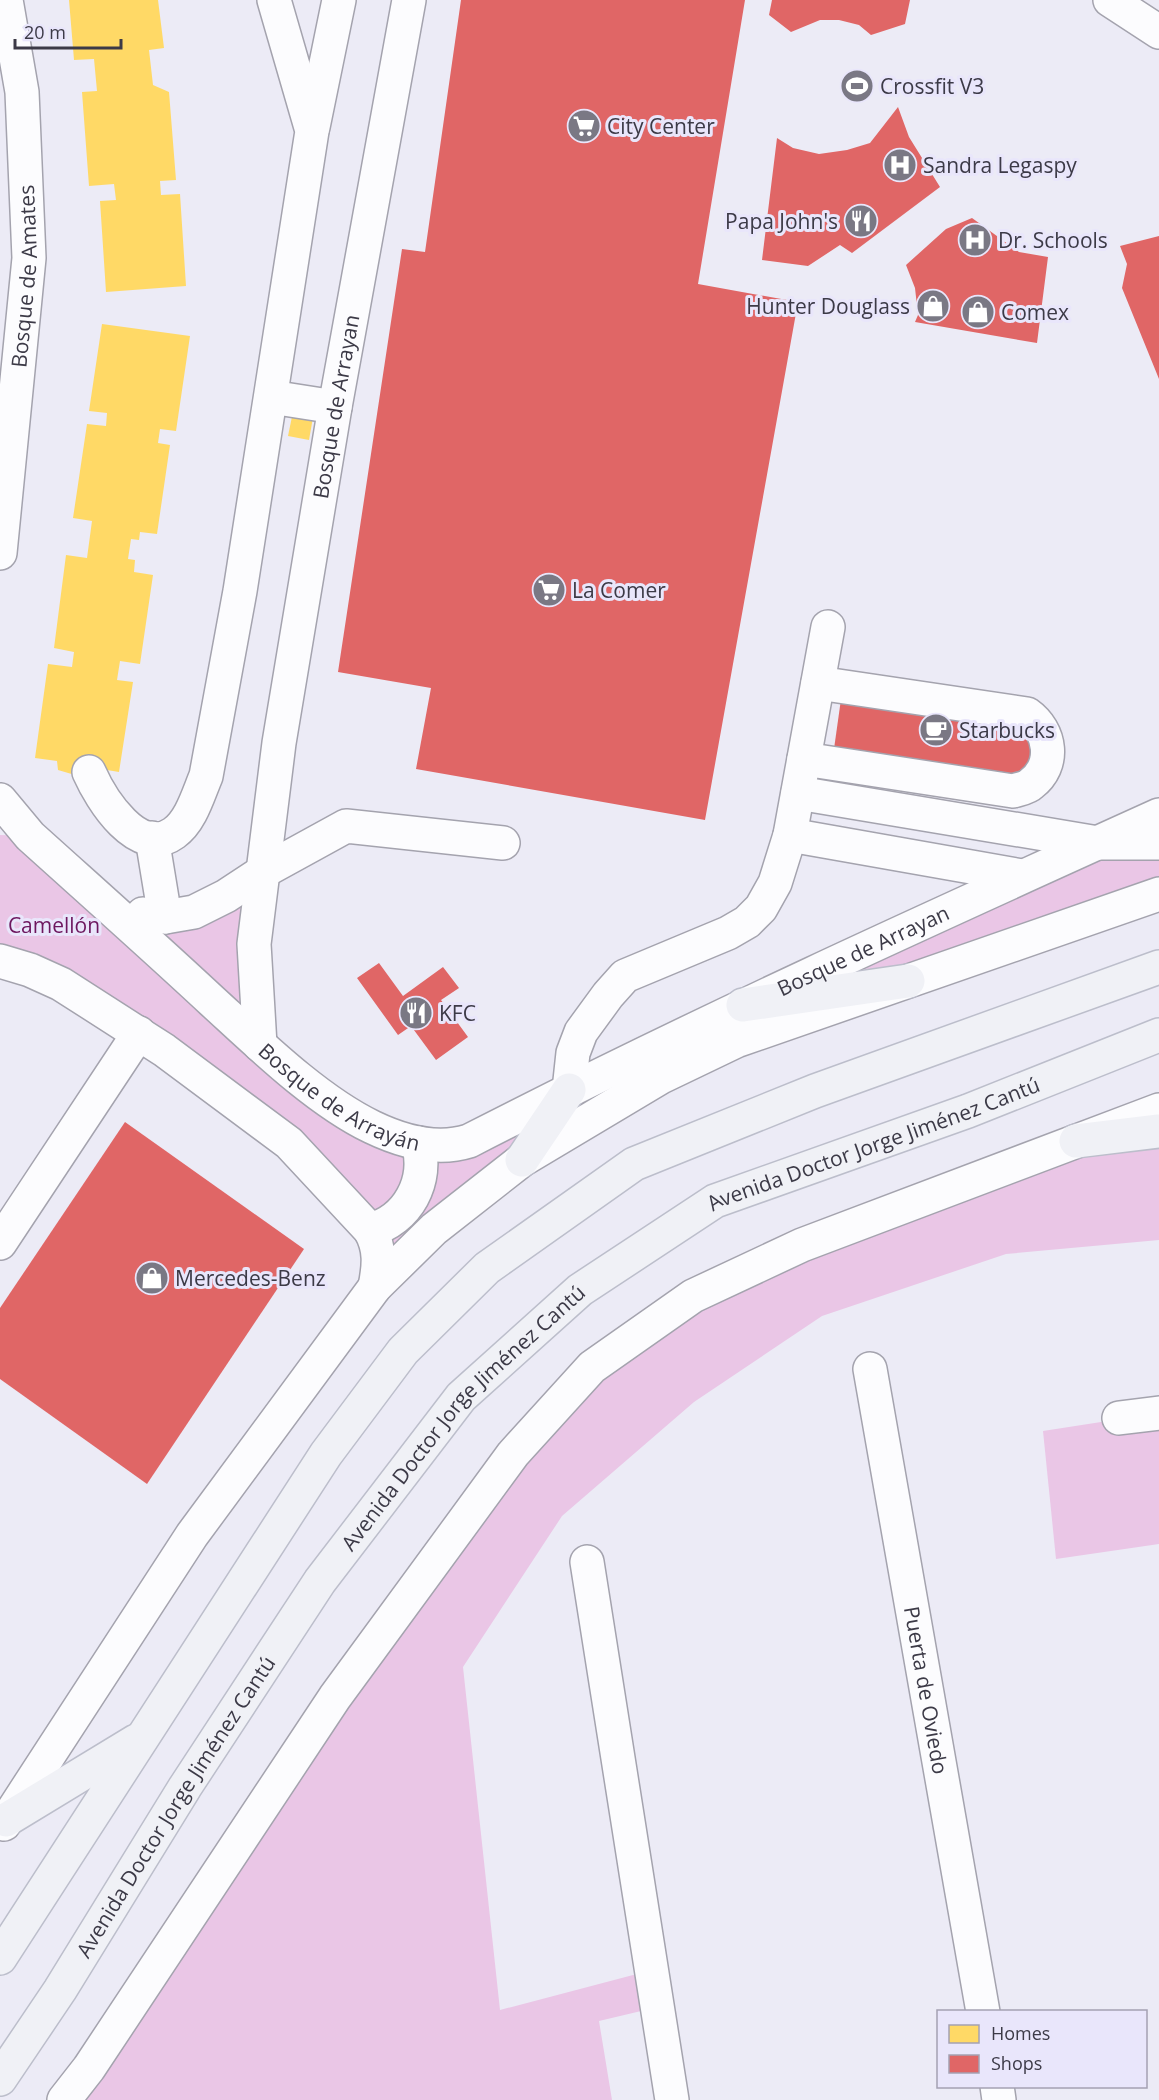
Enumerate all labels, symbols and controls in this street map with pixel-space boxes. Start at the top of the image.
scale bar [15,12,122,50]
text: 20 m [24,20,66,44]
sports icon: Crossfit V3 [839,68,875,104]
place label: Crossfit V3 [880,72,984,100]
supermarket icon: City Center [566,108,602,144]
place label: City Center [607,112,715,140]
hospital icon: Sandra Legaspy [882,147,918,183]
place label: Sandra Legaspy [923,151,1077,179]
street label: Bosque de Amates [4,184,43,369]
restaurant icon: Papa John's [843,203,879,239]
place label: Papa John's [725,207,838,235]
hospital icon: Dr. Schools [957,222,993,258]
place label: Dr. Schools [998,226,1108,254]
shop icon: Hunter Douglass [915,288,951,324]
place label: Hunter Douglass [746,292,910,320]
shop icon: Comex [960,294,996,330]
place label: Comex [1001,298,1069,326]
street label: Bosque de Arrayan [306,312,366,501]
supermarket icon: La Comer [531,572,567,608]
place label: La Comer [572,576,666,604]
cafe icon: Starbucks [918,712,954,748]
place label: Starbucks [959,716,1055,744]
street label: Bosque de Arrayan [772,898,954,1002]
park label: Camellón [8,911,100,939]
restaurant icon: KFC [398,995,434,1031]
place label: KFC [439,999,476,1027]
street label: Bosque de Arrayán [253,1036,423,1157]
street label: Avenida Doctor Jorge Jiménez Cantú [701,1070,1044,1217]
shop icon: Mercedes-Benz [134,1260,170,1296]
place label: Mercedes-Benz [175,1264,326,1292]
street label: Avenida Doctor Jorge Jiménez Cantú [334,1278,591,1556]
street label: Puerta de Oviedo [898,1604,955,1776]
street label: Avenida Doctor Jorge Jiménez Cantú [69,1650,281,1963]
legend [937,2010,1147,2088]
text: Homes [991,2021,1050,2045]
text: Shops [991,2051,1042,2075]

